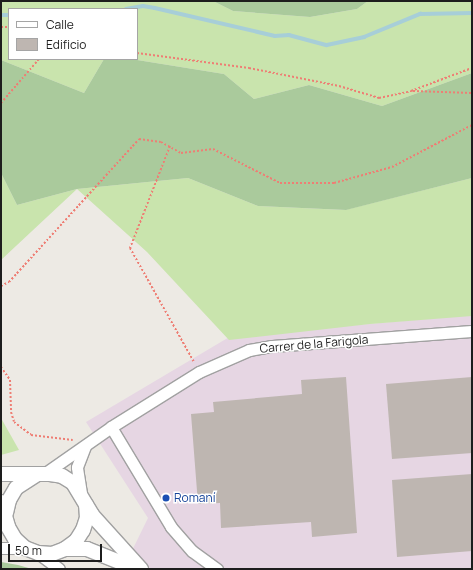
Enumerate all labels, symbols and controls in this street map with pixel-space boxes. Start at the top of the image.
legend [8,8,138,60]
text: Calle [46,16,74,33]
text: Edificio [46,36,86,53]
street label: Carrer de la Farigola [259,332,369,356]
place label: Romaní [174,491,215,505]
marker: Romaní [161,493,171,503]
scale bar [10,536,104,562]
text: 50 m [15,542,42,559]

